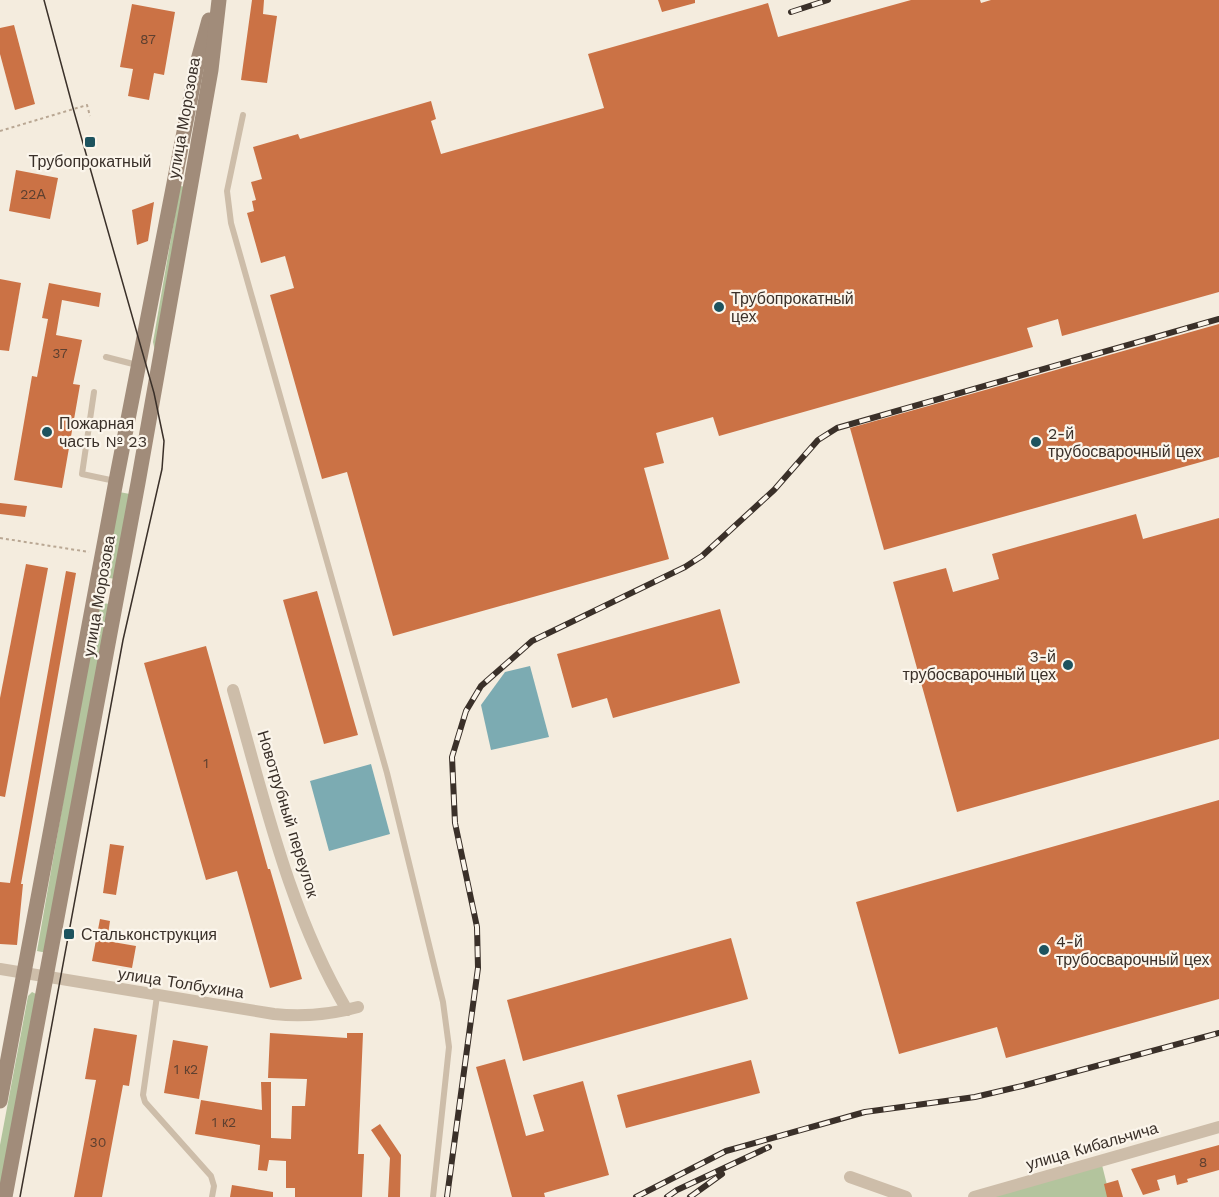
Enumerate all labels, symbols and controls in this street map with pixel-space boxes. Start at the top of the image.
house number: 87 [140,31,156,47]
street label: улица Морозова [164,56,204,180]
marker: Трубопрокатный [83,135,97,149]
place label: Трубопрокатный [29,152,151,171]
house number: 22А [20,186,46,202]
place label: Трубопрокатный цех [731,289,854,326]
marker: Трубопрокатный цех [712,300,726,314]
house number: 37 [52,345,68,361]
place label: Пожарная часть № 23 [59,414,147,451]
place label: 2-й трубосварочный цех [1048,424,1202,461]
marker: Пожарная часть № 23 [40,425,54,439]
marker: 2-й трубосварочный цех [1029,435,1043,449]
street label: улица Морозова [79,534,119,658]
place label: 3-й трубосварочный цех [902,647,1056,684]
marker: 3-й трубосварочный цех [1061,658,1075,672]
street label: Новотрубный переулок [254,728,323,901]
house number: 1 [203,755,209,771]
place label: Стальконструкция [81,925,217,944]
marker: Стальконструкция [62,927,76,941]
place label: 4-й трубосварочный цех [1056,932,1210,969]
marker: 4-й трубосварочный цех [1037,943,1051,957]
street label: улица Толбухина [117,964,245,1002]
house number: 1 к2 [174,1061,198,1077]
house number: 1 к2 [212,1114,236,1130]
street label: улица Кибальчича [1024,1118,1160,1174]
house number: 30 [90,1134,106,1150]
house number: 8 [1199,1154,1207,1170]

